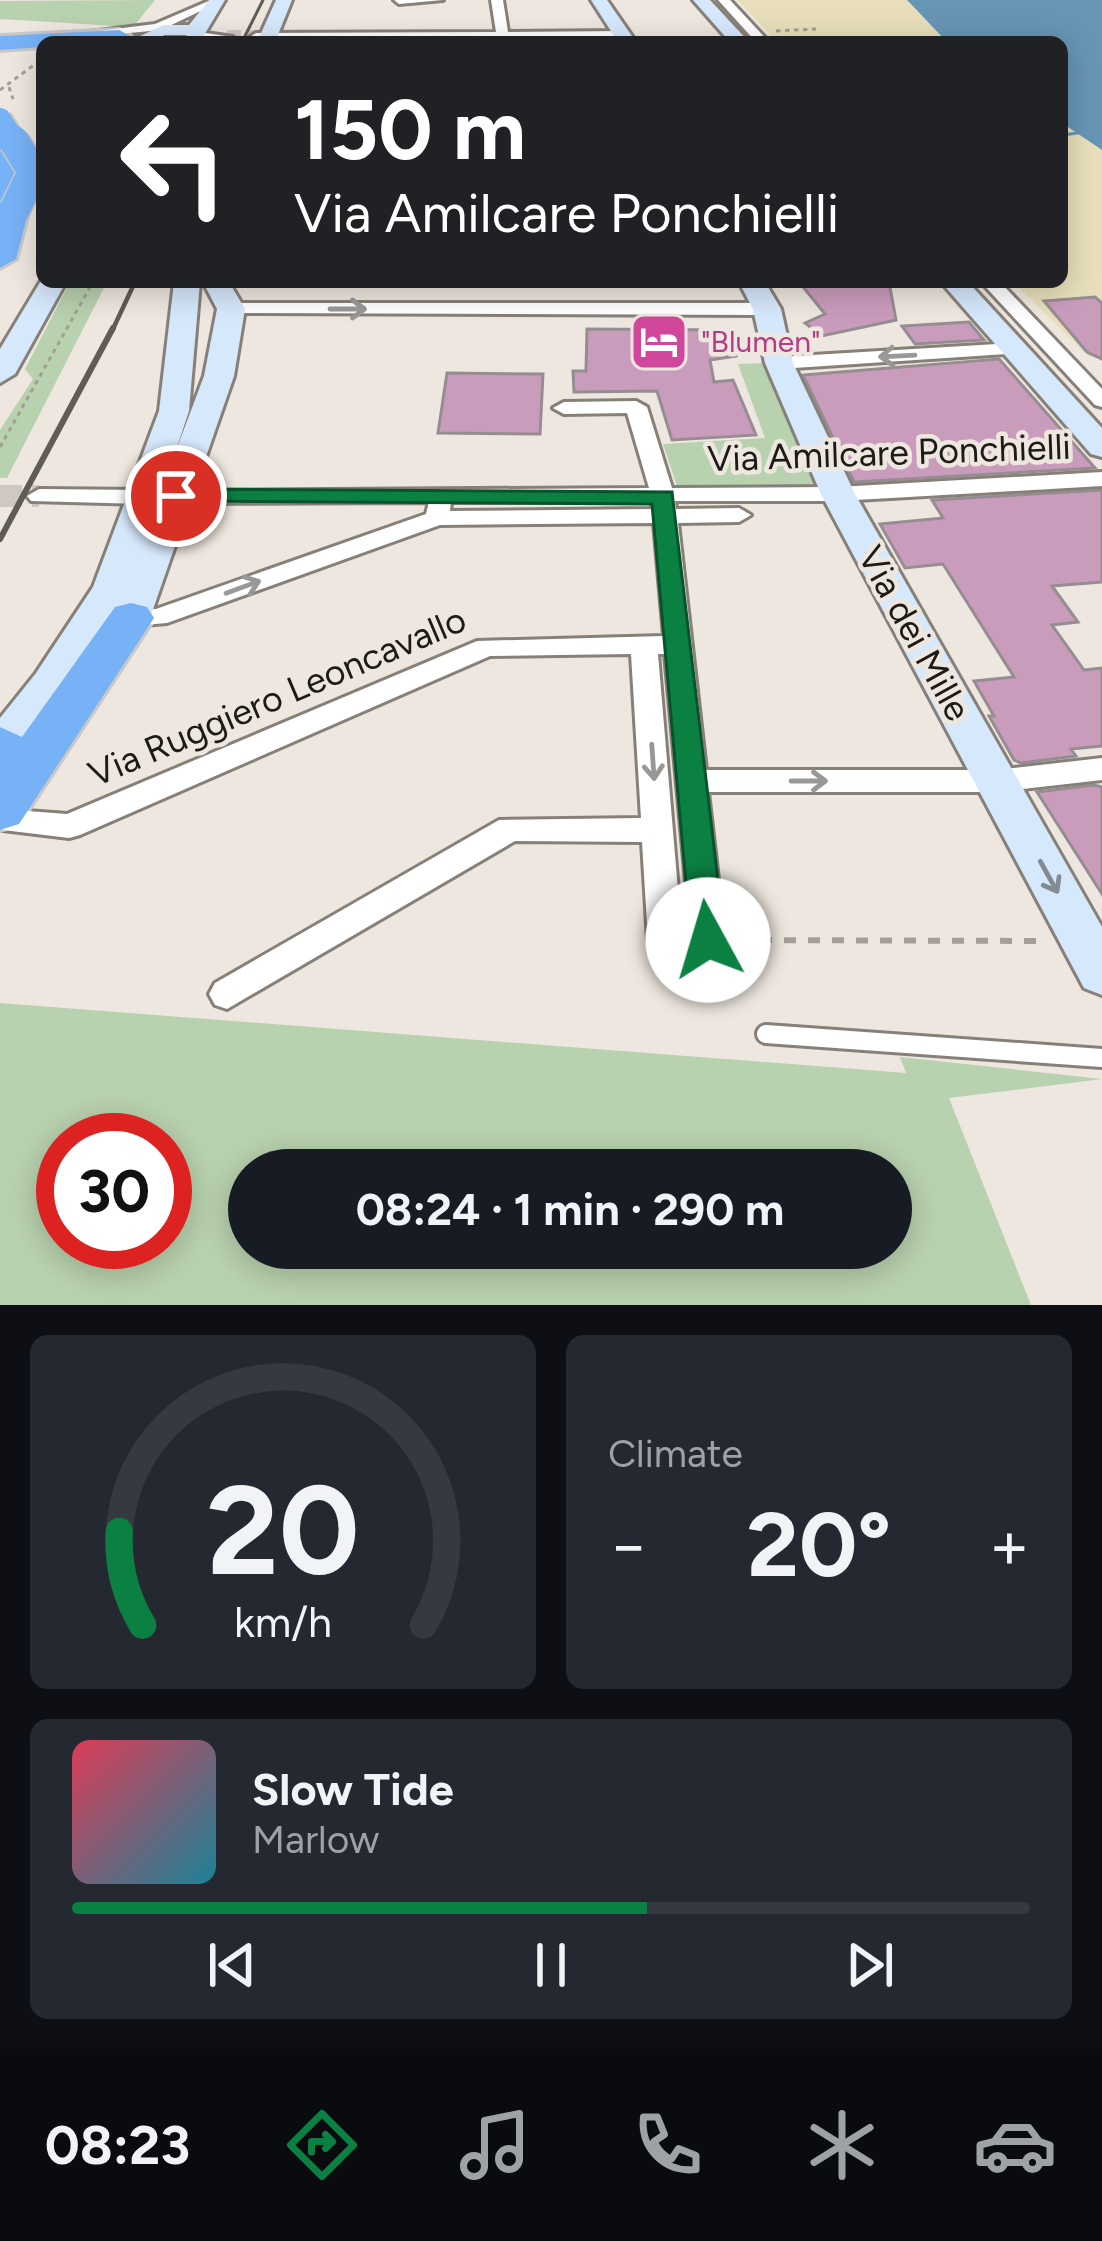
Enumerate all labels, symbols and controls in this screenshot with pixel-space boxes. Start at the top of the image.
text: 150 m [294,79,526,180]
icon: left [96,84,252,240]
text: Via Amilcare Ponchielli [294,181,839,246]
one-way arrow [328,298,367,320]
hotel icon: "Blumen" [628,311,690,373]
place label: "Blumen" [701,323,821,360]
one-way arrow [879,345,918,368]
street label: Via Amilcare Ponchielli [707,425,1071,480]
pin [125,445,227,547]
icon: arrive [143,463,209,529]
street label: Via dei Mille [849,538,980,728]
one-way arrow [224,575,261,596]
street label: Via Ruggiero Leoncavallo [82,597,472,796]
one-way arrow [641,742,664,781]
one-way arrow [789,770,828,792]
one-way arrow [1038,858,1061,893]
position arrow [645,877,771,1003]
speed limit sign: 30 [36,1113,192,1269]
text: 08:24 · 1 min · 290 m [356,1182,784,1236]
text: Climate [608,1430,743,1477]
text: 20 [206,1455,360,1605]
text: 20° [747,1490,891,1599]
text: − [608,1505,649,1585]
text: + [989,1505,1030,1585]
text: km/h [234,1596,332,1648]
text: Slow Tide [252,1762,454,1816]
text: Marlow [252,1816,379,1863]
icon: previous [199,1932,265,1998]
icon: pause [518,1932,584,1998]
icon: next [837,1932,903,1998]
icon: directions [280,2103,364,2187]
icon: music [453,2103,537,2187]
icon: phone [626,2103,710,2187]
icon: climate [800,2103,884,2187]
icon: car [973,2103,1057,2187]
text: 08:23 [45,2113,190,2178]

